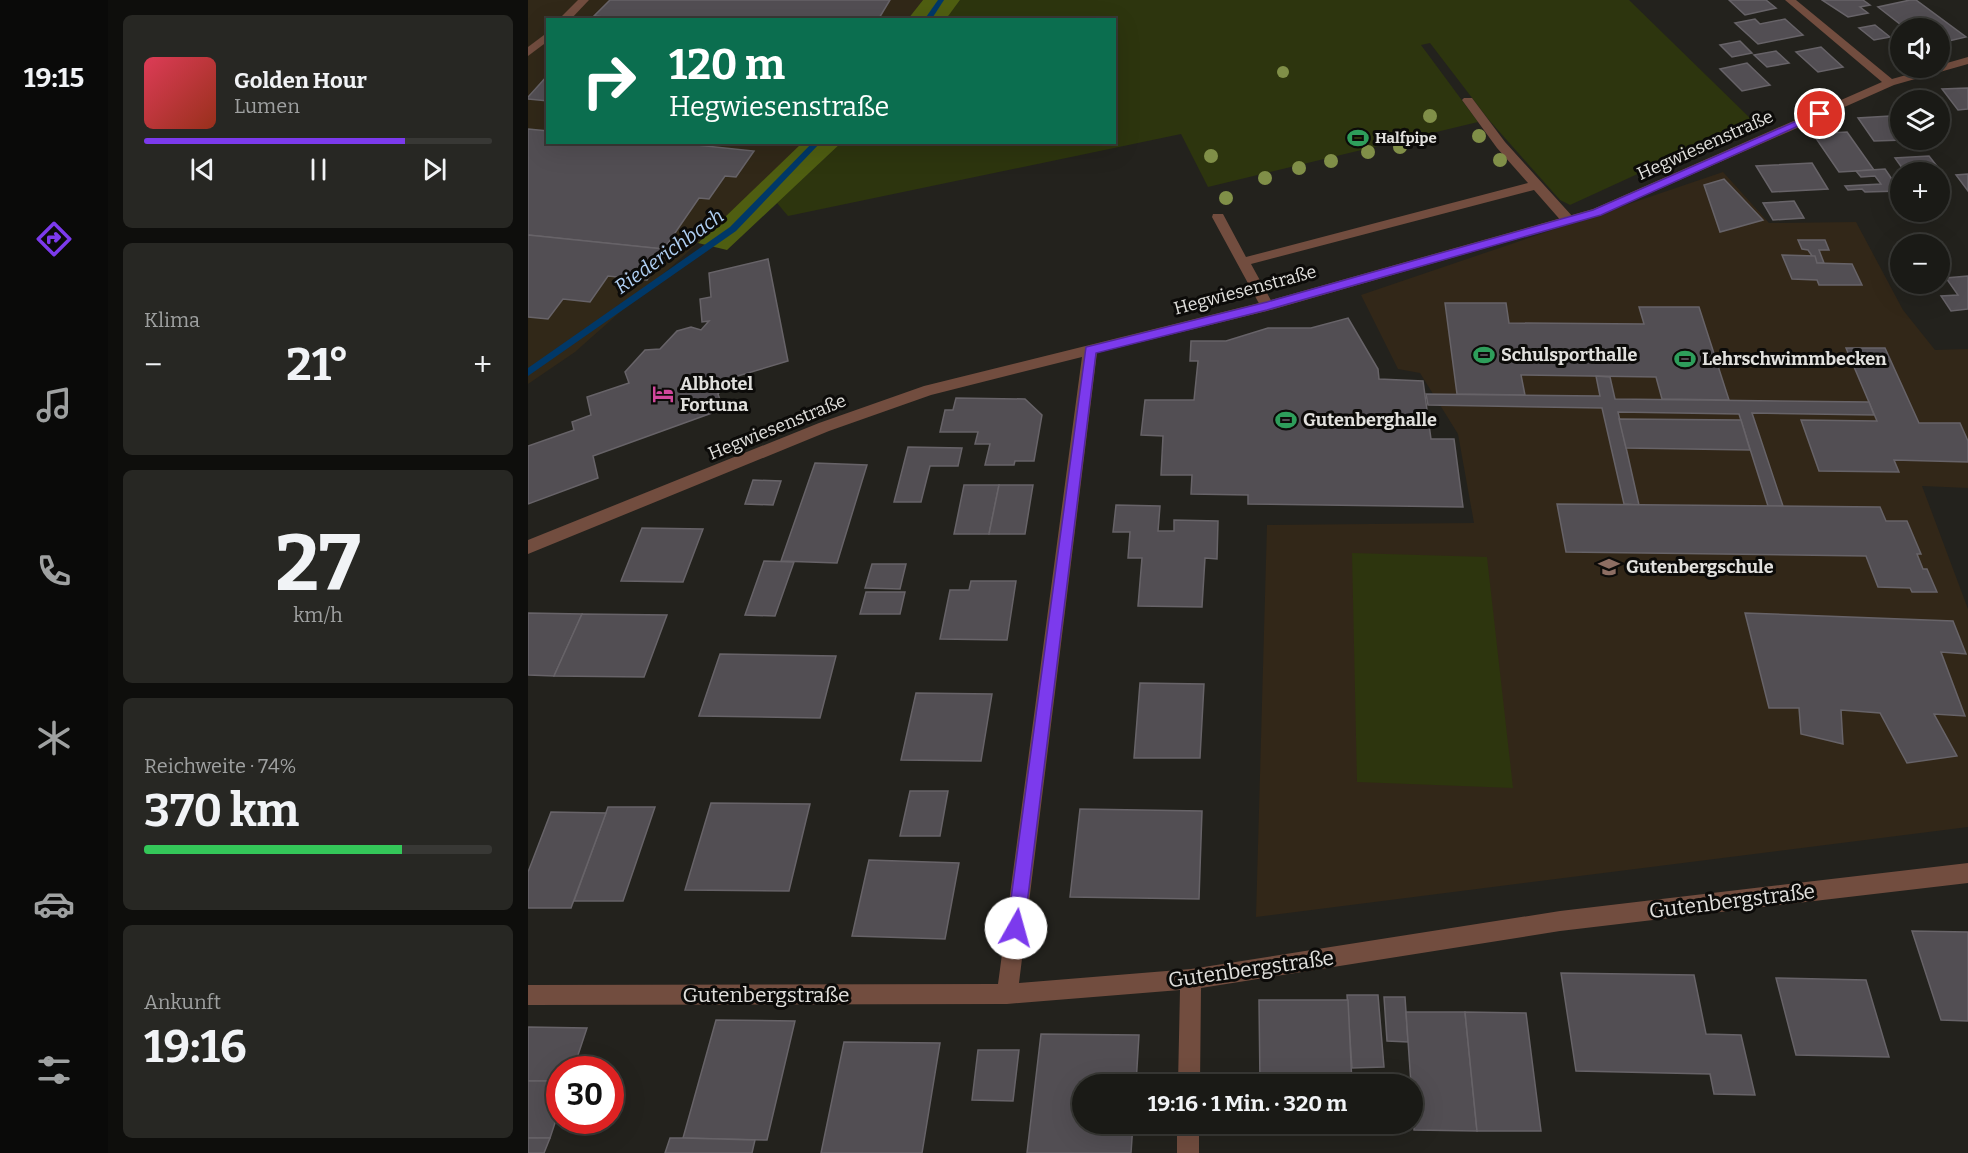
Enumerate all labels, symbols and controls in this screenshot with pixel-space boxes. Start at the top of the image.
map controls [1890,18,1950,294]
button: sound [1890,18,1950,78]
text: 120 m [669,40,785,90]
icon: right [570,42,648,120]
text: 19:15 [24,62,84,94]
text: Golden Hour [234,67,367,94]
pin [1794,88,1845,139]
button: layers [1890,90,1950,150]
text: Hegwiesenstraße [669,91,889,123]
text: Lumen [234,94,300,118]
icon: arrive [1803,97,1836,130]
street label: Hegwiesenstraße [1633,105,1777,185]
sports icon: Halfpipe [1346,126,1370,150]
place label: Halfpipe [1375,129,1437,147]
icon: previous [186,153,219,186]
icon: pause [302,153,335,186]
icon: next [418,153,451,186]
button: + [1890,162,1950,222]
water label: Riederichbach [610,203,728,299]
icon: directions [33,218,75,260]
button: − [1890,234,1950,294]
street label: Hegwiesenstraße [1171,260,1319,320]
text: Klima [144,308,200,332]
text: 21° [286,338,349,392]
sports icon: Schulsporthalle [1472,343,1496,367]
place label: Schulsporthalle [1501,344,1638,366]
text: − [144,345,162,385]
text: + [473,345,492,385]
sports icon: Lehrschwimmbecken [1673,347,1697,371]
place label: Lehrschwimmbecken [1702,348,1887,370]
place label: Albhotel Fortuna [680,373,753,416]
hotel icon: Albhotel Fortuna [651,382,675,406]
icon: music [33,384,75,426]
street label: Hegwiesenstraße [705,389,849,465]
sports icon: Gutenberghalle [1274,408,1298,432]
place label: Gutenberghalle [1303,409,1437,431]
text: 27 [275,517,361,611]
icon: phone [33,550,75,592]
school or university icon: Gutenbergschule [1597,555,1621,579]
place label: Gutenbergschule [1626,556,1774,578]
text: km/h [293,603,343,627]
icon: climate [33,717,75,759]
text: Reichweite · 74% [144,754,297,778]
text: 370 km [144,784,299,838]
street label: Gutenbergstraße [1647,878,1817,924]
icon: car [33,883,75,925]
position arrow [984,896,1048,960]
street label: Gutenbergstraße [1166,945,1336,993]
street label: Gutenbergstraße [682,982,850,1008]
text: Ankunft [144,990,221,1014]
text: 19:16 [144,1020,247,1074]
icon: filters [33,1049,75,1091]
speed limit sign: 30 [546,1056,624,1134]
text: 19:16 · 1 Min. · 320 m [1148,1090,1347,1117]

